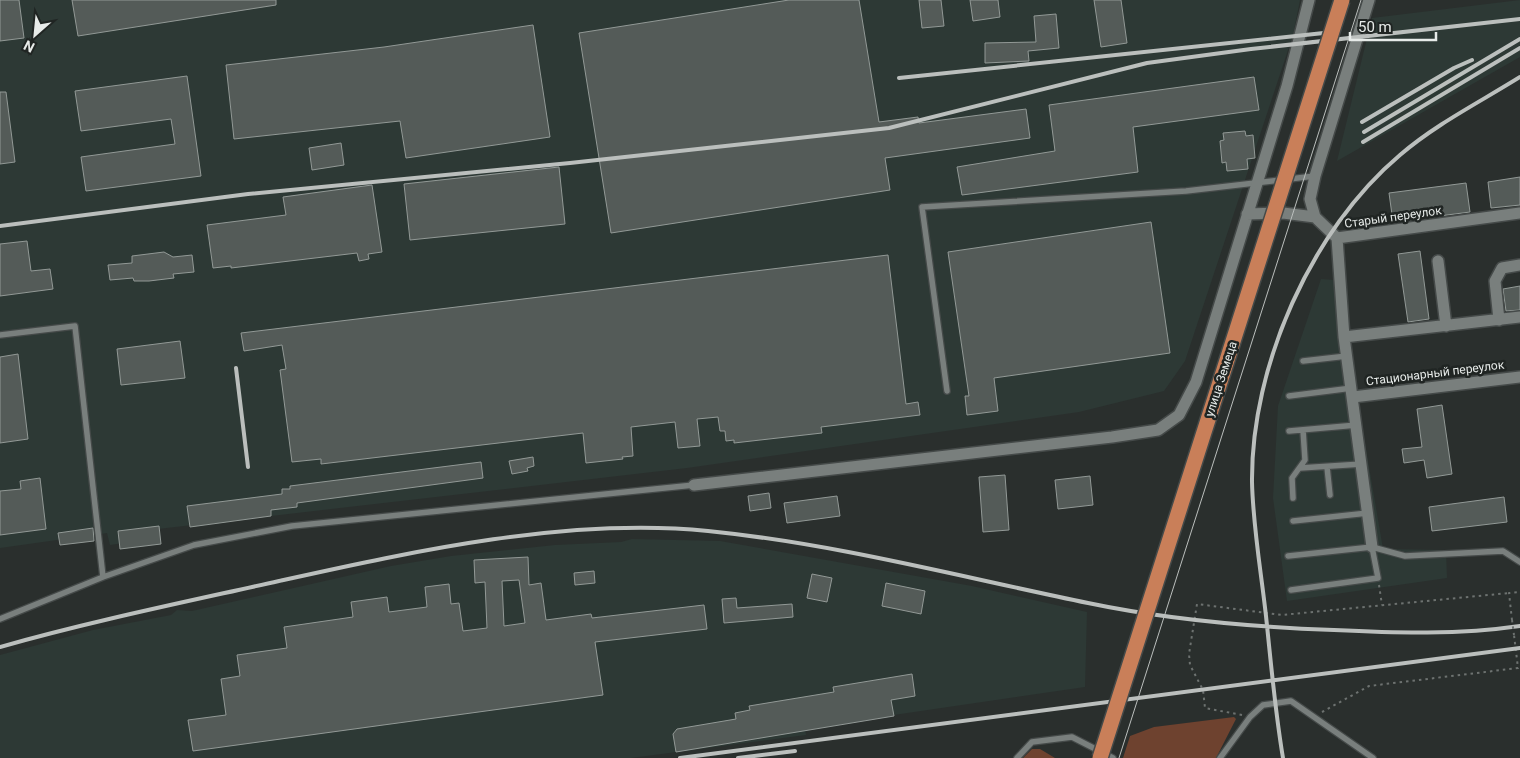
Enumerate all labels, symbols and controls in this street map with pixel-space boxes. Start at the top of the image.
north arrow [10,10,60,60]
scale bar [1350,10,1436,42]
text: 50 m [1358,18,1392,36]
text: N [21,37,37,56]
street label: Старый переулок [1344,203,1443,231]
street label: улица Земеца [1202,340,1240,418]
street label: Стационарный переулок [1365,358,1505,388]

